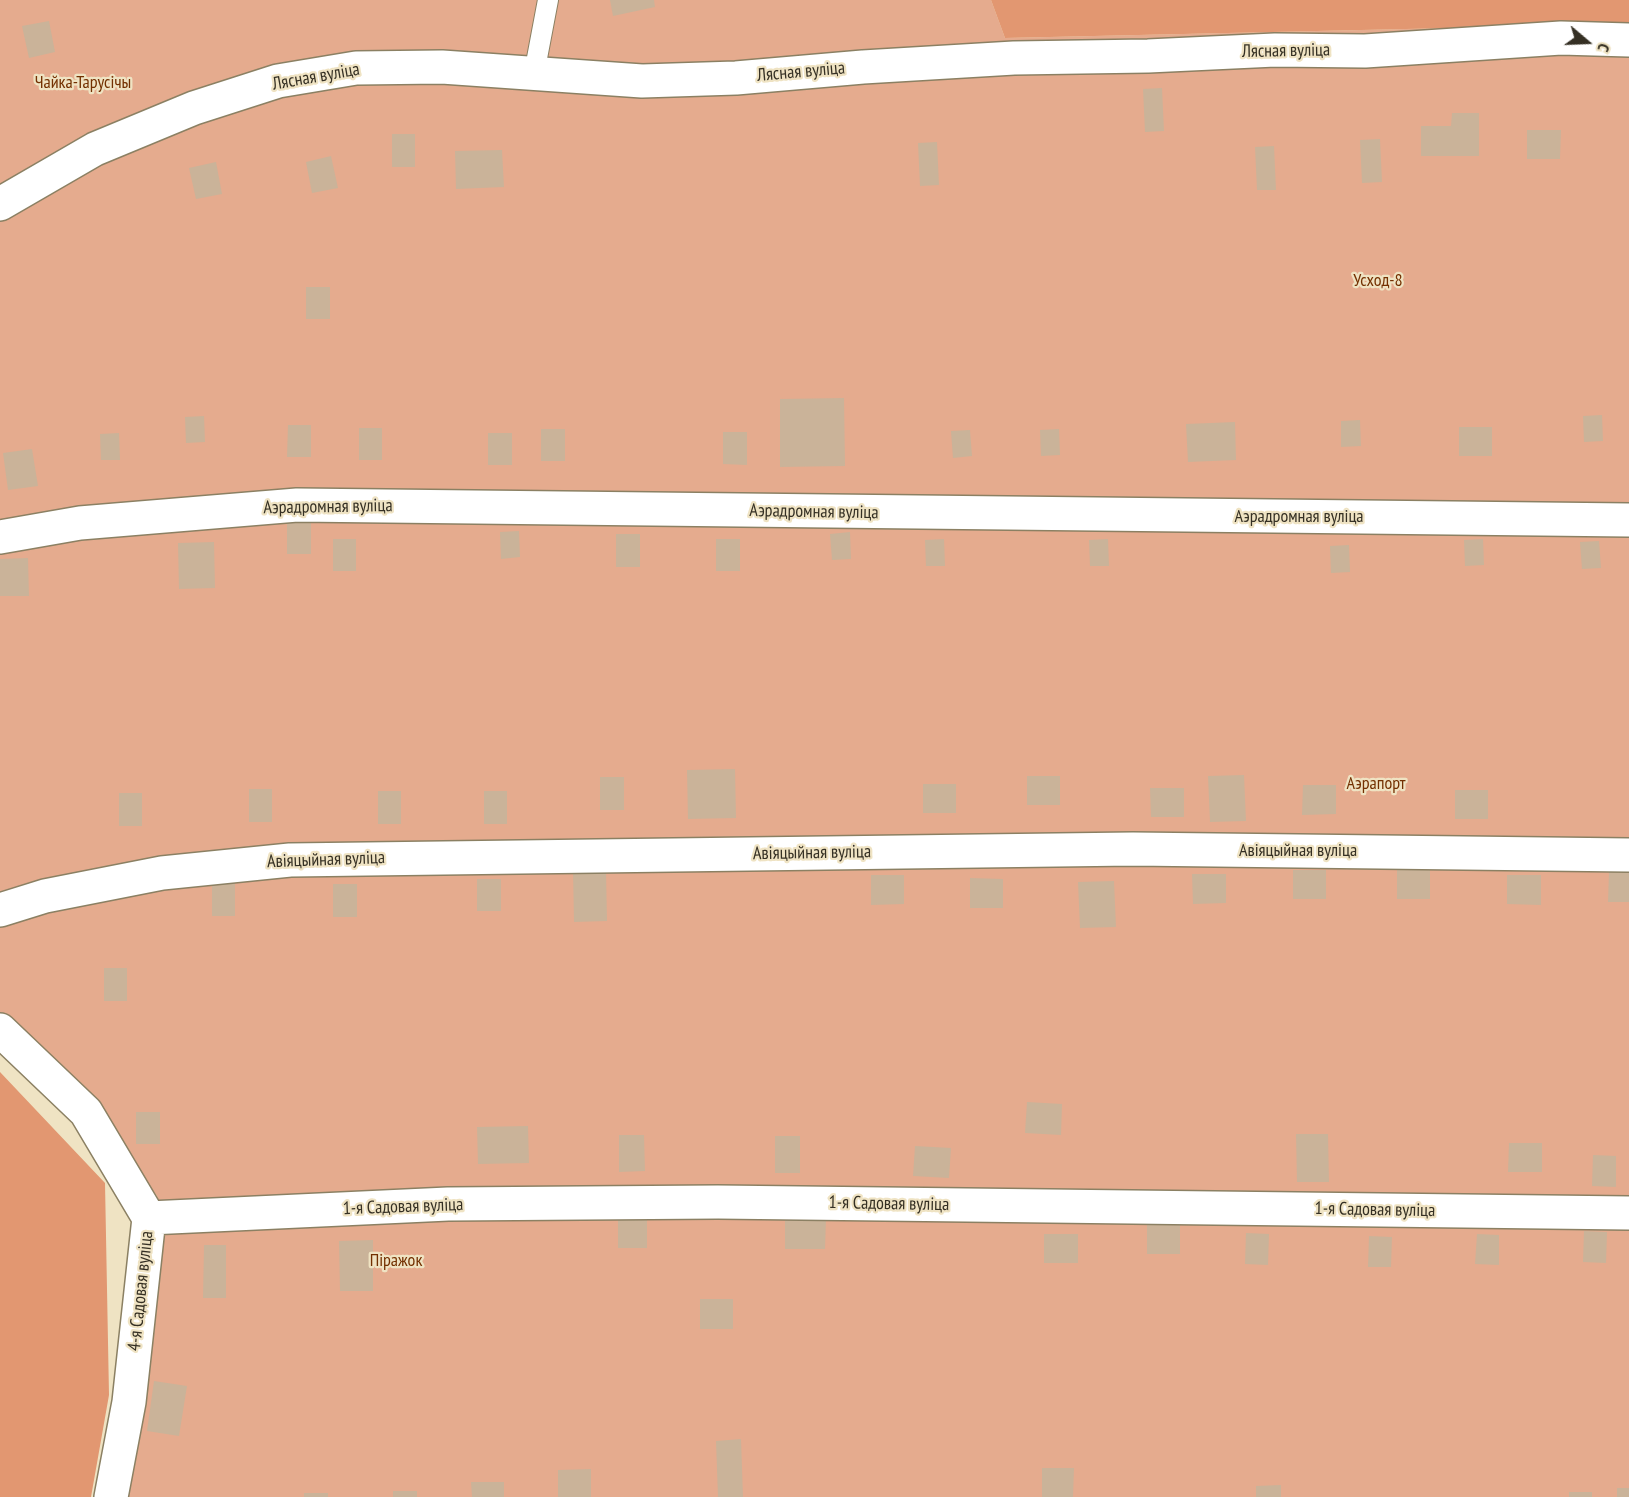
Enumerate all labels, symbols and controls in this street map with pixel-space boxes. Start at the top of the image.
north arrow [1557,12,1617,72]
street label: Лясная вуліца [1242,39,1330,63]
text: С [1593,41,1615,55]
street label: Лясная вуліца [756,57,846,87]
street label: Лясная вуліца [271,59,361,95]
park label: Чайка-Тарусічы [35,72,131,94]
park label: Усход-8 [1353,270,1403,292]
street label: Аэрадромная вуліца [263,495,393,519]
street label: Аэрадромная вуліца [749,500,879,524]
street label: Аэрадромная вуліца [1234,506,1364,528]
park label: Аэрапорт [1346,773,1406,795]
street label: Авіяцыйная вуліца [1239,840,1357,862]
street label: Авіяцыйная вуліца [753,841,871,865]
street label: Авіяцыйная вуліца [267,847,385,873]
street label: 1-я Садовая вуліца [828,1192,950,1216]
street label: 1-я Садовая вуліца [342,1194,464,1220]
street label: 1-я Садовая вуліца [1314,1198,1436,1222]
street label: 4-я Садовая вуліца [124,1230,158,1352]
park label: Піражок [370,1250,422,1272]

